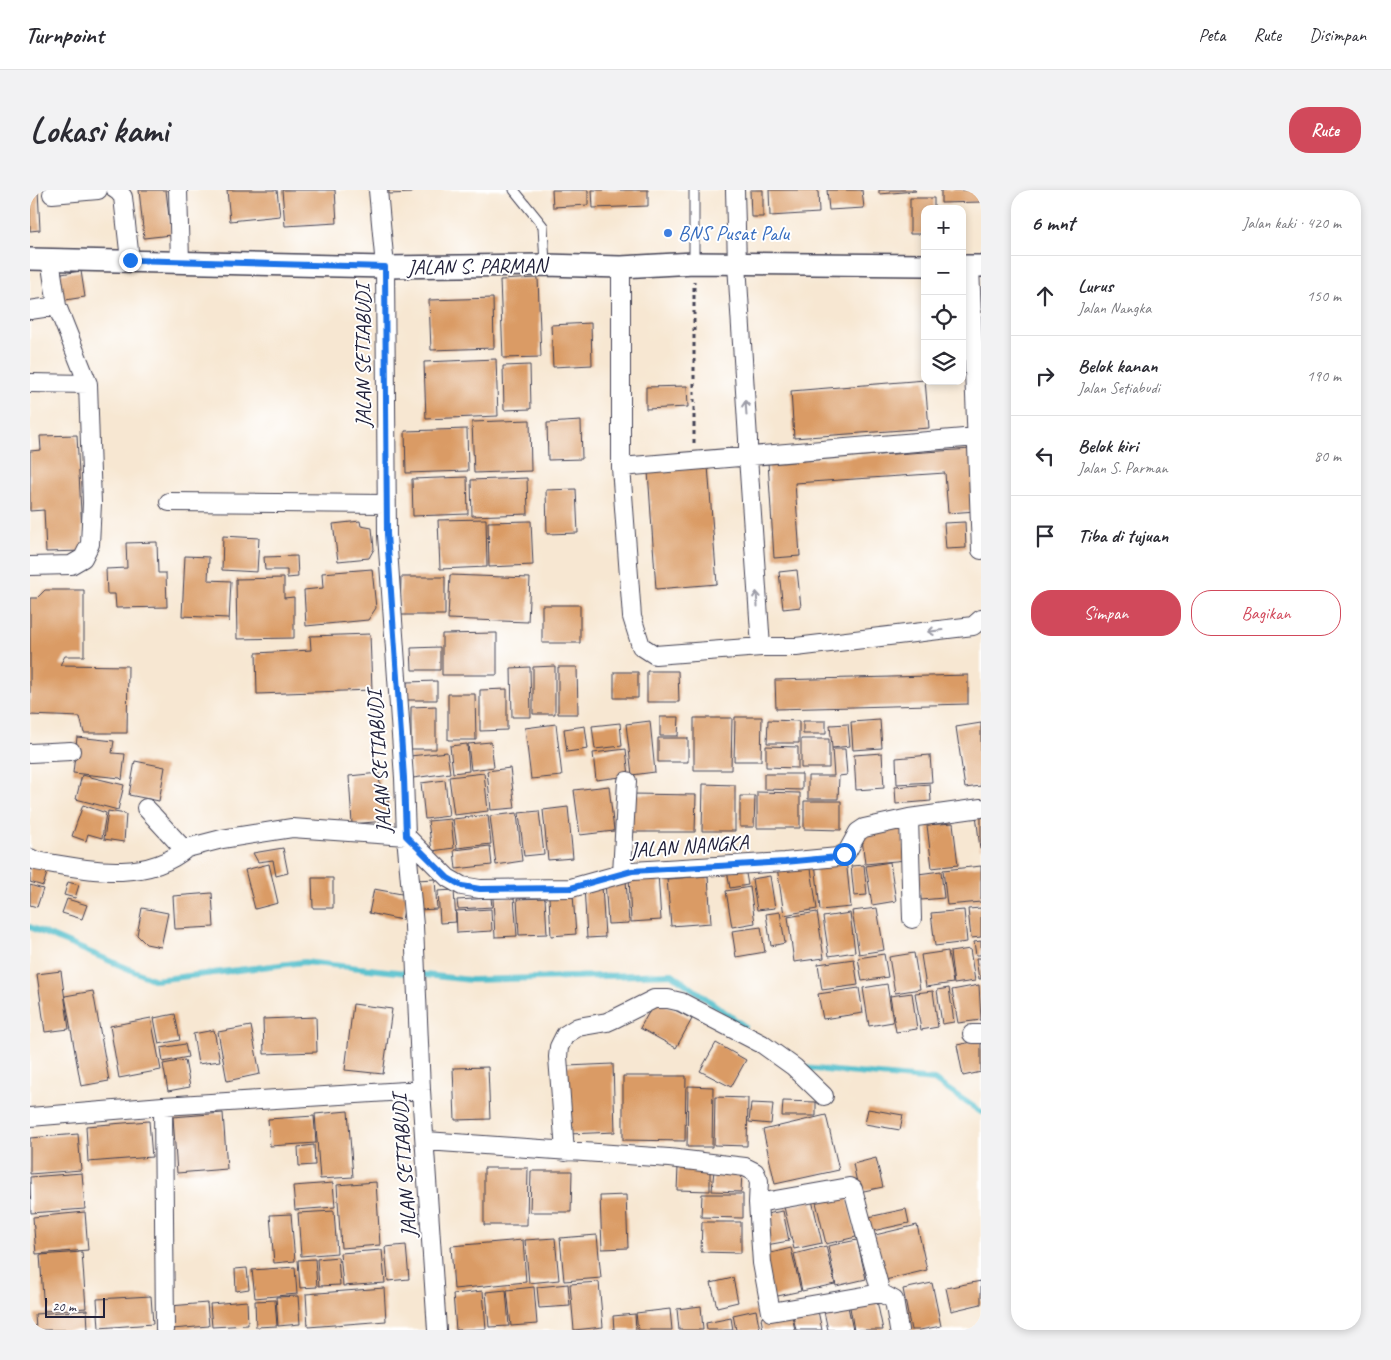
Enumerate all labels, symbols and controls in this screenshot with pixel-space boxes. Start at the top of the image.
text: Turnpoint [25,20,104,50]
text: Peta [1199,24,1226,46]
text: Rute [1254,24,1281,46]
text: Disimpan [1309,24,1366,46]
button: Rute [1289,107,1361,153]
text: Lokasi kami [30,108,168,153]
map controls [921,205,966,385]
button: + [921,205,966,250]
text: 6 mnt [1031,210,1075,236]
text: Jalan kaki · 420 m [1243,213,1341,233]
place label: BNS Pusat Palu [678,220,790,246]
marker: BNS Pusat Palu [662,227,674,239]
route end [119,249,142,272]
button: − [921,250,966,295]
street label: JALAN S. PARMAN [406,252,550,280]
text: Lurus [1078,274,1113,298]
street label: JALAN SETIABUDI [350,280,376,429]
icon: ahead [1031,282,1059,310]
text: 150 m [1307,286,1341,306]
button: locate [921,295,966,340]
text: Jalan Nangka [1078,298,1151,318]
button: layers [921,340,966,385]
text: Belok kanan [1078,354,1157,378]
icon: right [1031,362,1059,390]
text: 190 m [1307,366,1341,386]
text: Jalan Setiabudi [1078,378,1160,398]
one-way arrow [741,400,751,416]
text: Belok kiri [1078,434,1138,458]
icon: left [1031,442,1059,470]
text: 80 m [1314,446,1341,466]
text: Jalan S. Parman [1078,458,1168,478]
icon: arrive [1031,522,1059,550]
text: Tiba di tujuan [1078,524,1168,548]
button: Simpan [1031,590,1181,636]
button: Bagikan [1191,590,1341,636]
one-way arrow [753,591,762,607]
one-way arrow [927,626,943,636]
street label: JALAN SETIABUDI [361,685,397,835]
street label: JALAN NANGKA [628,829,751,863]
route start [833,843,856,866]
street label: JALAN SETIABUDI [386,1089,422,1239]
scale bar [45,1295,105,1318]
text: 20 m [52,1298,76,1315]

